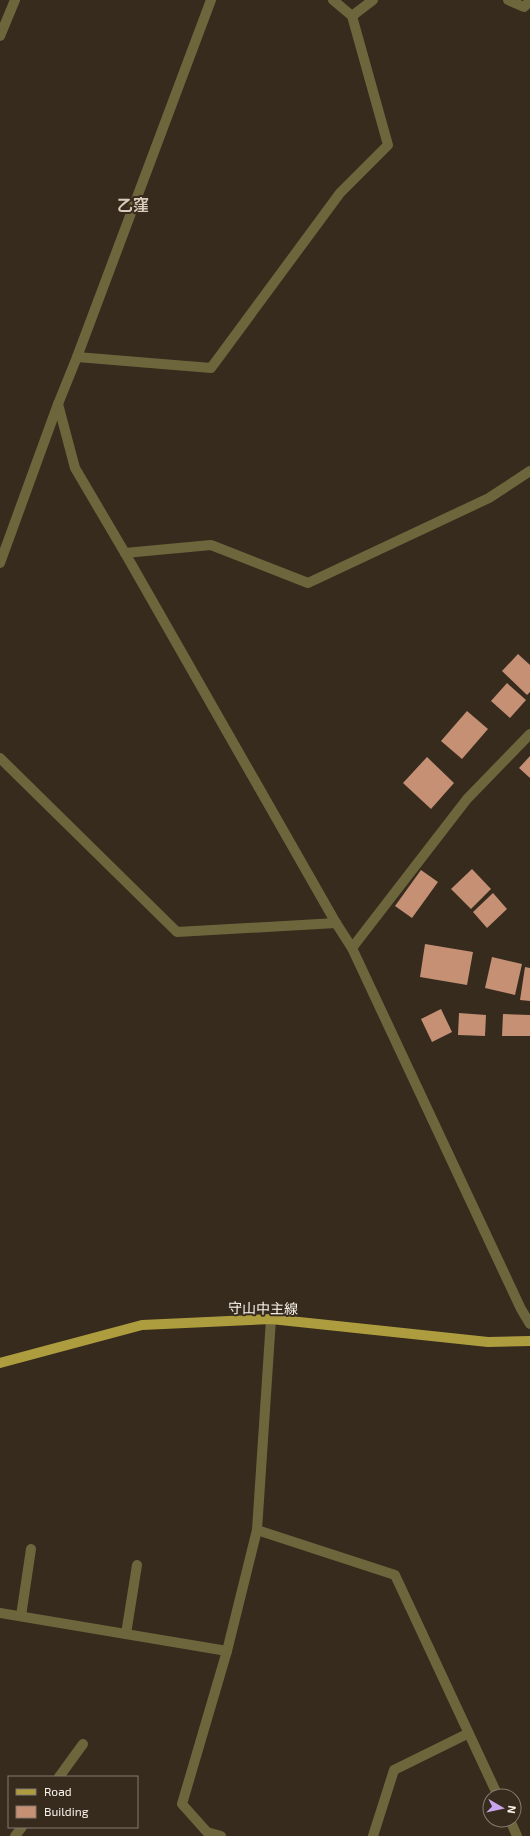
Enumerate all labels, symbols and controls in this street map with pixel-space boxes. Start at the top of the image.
district label: 乙窪 [117,195,149,214]
street label: 守山中主線 [228,1299,298,1317]
legend [8,1776,138,1828]
text: Road [44,1784,72,1798]
north arrow [482,1788,522,1828]
text: Building [44,1804,89,1818]
text: N [505,1805,519,1815]

